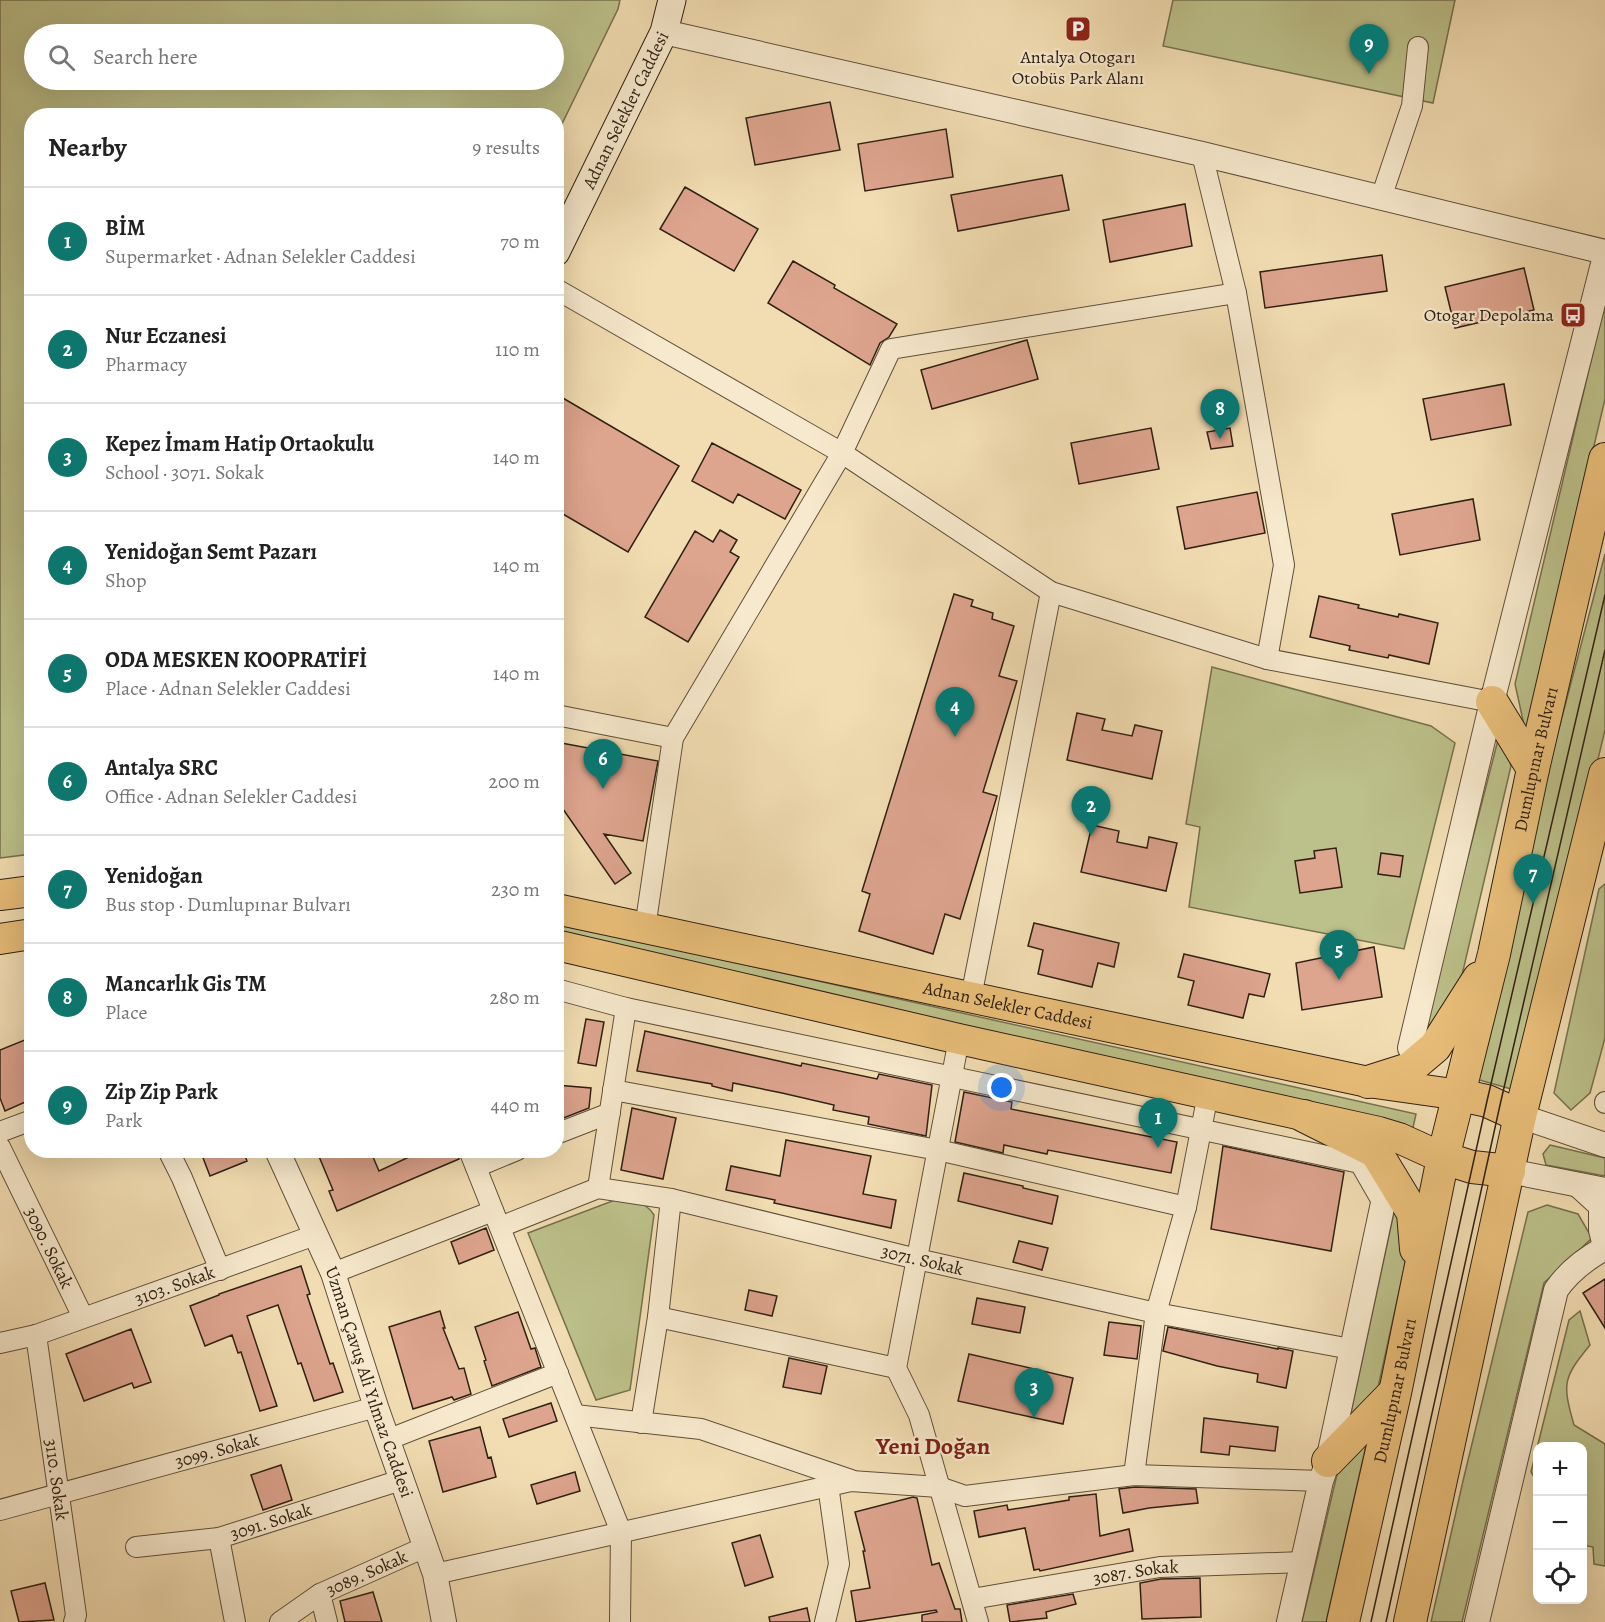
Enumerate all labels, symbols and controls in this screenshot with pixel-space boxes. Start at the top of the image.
parking icon: Antalya Otogarı Otobüs Park Alanı [1063,14,1093,44]
search box [24,24,564,90]
pin: 9 [1350,25,1388,74]
street label: Adnan Selekler Caddesi [576,27,674,194]
icon: search [45,41,78,74]
text: Search here [93,42,198,72]
place label: Antalya Otogarı Otobüs Park Alanı [1012,45,1144,90]
text: Nearby [48,130,127,165]
text: 9 results [472,134,540,161]
text: BİM [105,213,145,243]
text: 1 [64,228,71,255]
text: 70 m [500,228,540,255]
text: Supermarket · Adnan Selekler Caddesi [105,243,416,270]
bus stop icon: Otogar Depolama [1558,300,1588,330]
place label: Otogar Depolama [1424,303,1555,327]
text: Nur Eczanesi [105,321,227,351]
text: 2 [63,336,72,363]
text: 110 m [495,336,540,363]
text: Pharmacy [105,351,187,378]
pin: 8 [1200,390,1240,439]
text: Kepez İmam Hatip Ortaokulu [105,429,374,459]
text: 3 [63,444,72,471]
text: 140 m [493,444,540,471]
text: School · 3071. Sokak [105,459,264,486]
text: Yenidoğan Semt Pazarı [105,537,317,567]
text: 4 [63,552,72,579]
text: 140 m [493,552,540,579]
text: Shop [105,567,147,594]
text: ODA MESKEN KOOPRATİFİ [105,645,367,675]
text: 5 [63,660,72,687]
text: 140 m [493,660,540,687]
text: Place · Adnan Selekler Caddesi [105,675,351,702]
street label: Dumlupınar Bulvarı [1508,685,1564,834]
pin: 4 [936,688,974,737]
pin: 6 [584,740,622,789]
text: Antalya SRC [105,753,218,783]
text: 6 [63,768,72,795]
text: 200 m [489,768,540,795]
text: Office · Adnan Selekler Caddesi [105,783,357,810]
pin: 2 [1072,786,1110,836]
pin: 7 [1514,854,1552,904]
text: Yenidoğan [105,861,203,891]
text: 7 [63,876,72,903]
text: 230 m [491,876,540,903]
text: Bus stop · Dumlupınar Bulvarı [105,891,351,918]
pin: 5 [1320,930,1358,980]
text: Mancarlık Gis TM [105,969,267,999]
street label: Adnan Selekler Caddesi [920,975,1095,1035]
text: 8 [63,984,72,1011]
text: 280 m [490,984,540,1011]
text: Place [105,999,147,1026]
your location [987,1073,1016,1102]
text: Zip Zip Park [105,1077,218,1107]
text: 9 [63,1092,72,1119]
text: 440 m [491,1092,540,1119]
pin: 1 [1138,1098,1178,1148]
text: Park [105,1107,143,1134]
street label: 3090. Sokak [19,1203,79,1292]
street label: 3071. Sokak [879,1239,966,1281]
street label: 3103. Sokak [131,1260,218,1311]
street label: Uzman Çavuş Ali Yılmaz Caddesi [319,1262,419,1501]
street label: Dumlupınar Bulvarı [1367,1316,1422,1466]
pin: 3 [1014,1368,1054,1418]
street label: 3099. Sokak [172,1428,262,1474]
district label: Yeni Doğan [875,1430,991,1462]
street label: 3110. Sokak [39,1437,74,1522]
map controls [1533,1442,1587,1604]
button: + [1533,1442,1587,1496]
button: − [1533,1496,1587,1550]
street label: 3091. Sokak [227,1497,315,1546]
street label: 3089. Sokak [322,1544,411,1602]
button: locate [1533,1550,1587,1604]
street label: 3087. Sokak [1091,1554,1179,1590]

